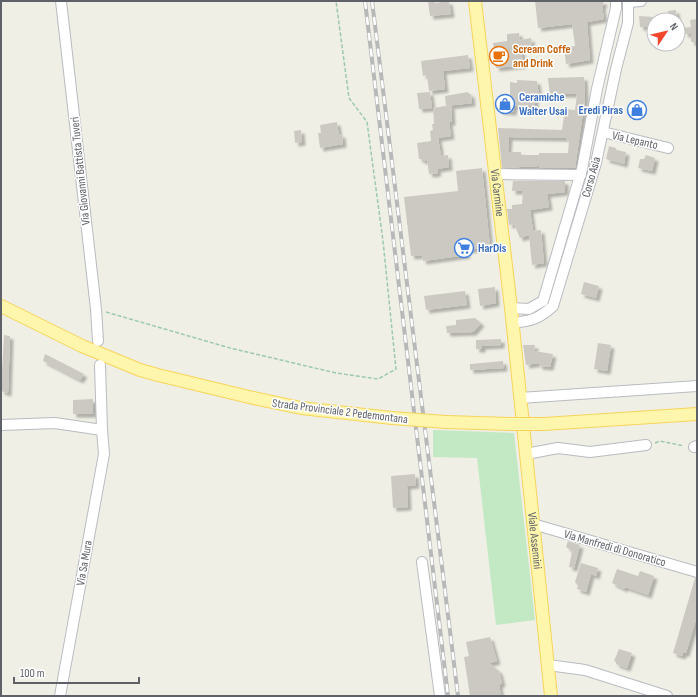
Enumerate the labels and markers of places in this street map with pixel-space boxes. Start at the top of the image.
place label: Scream Coffe and Drink [513,42,571,71]
cafe icon: Scream Coffe and Drink [488,45,510,67]
place label: Ceramiche Walter Usai [519,90,567,119]
shop icon: Ceramiche Walter Usai [494,93,516,115]
shop icon: Eredi Piras [626,99,648,121]
place label: Eredi Piras [579,103,623,118]
supermarket icon: HarDis [453,237,475,259]
place label: HarDis [478,241,507,256]

